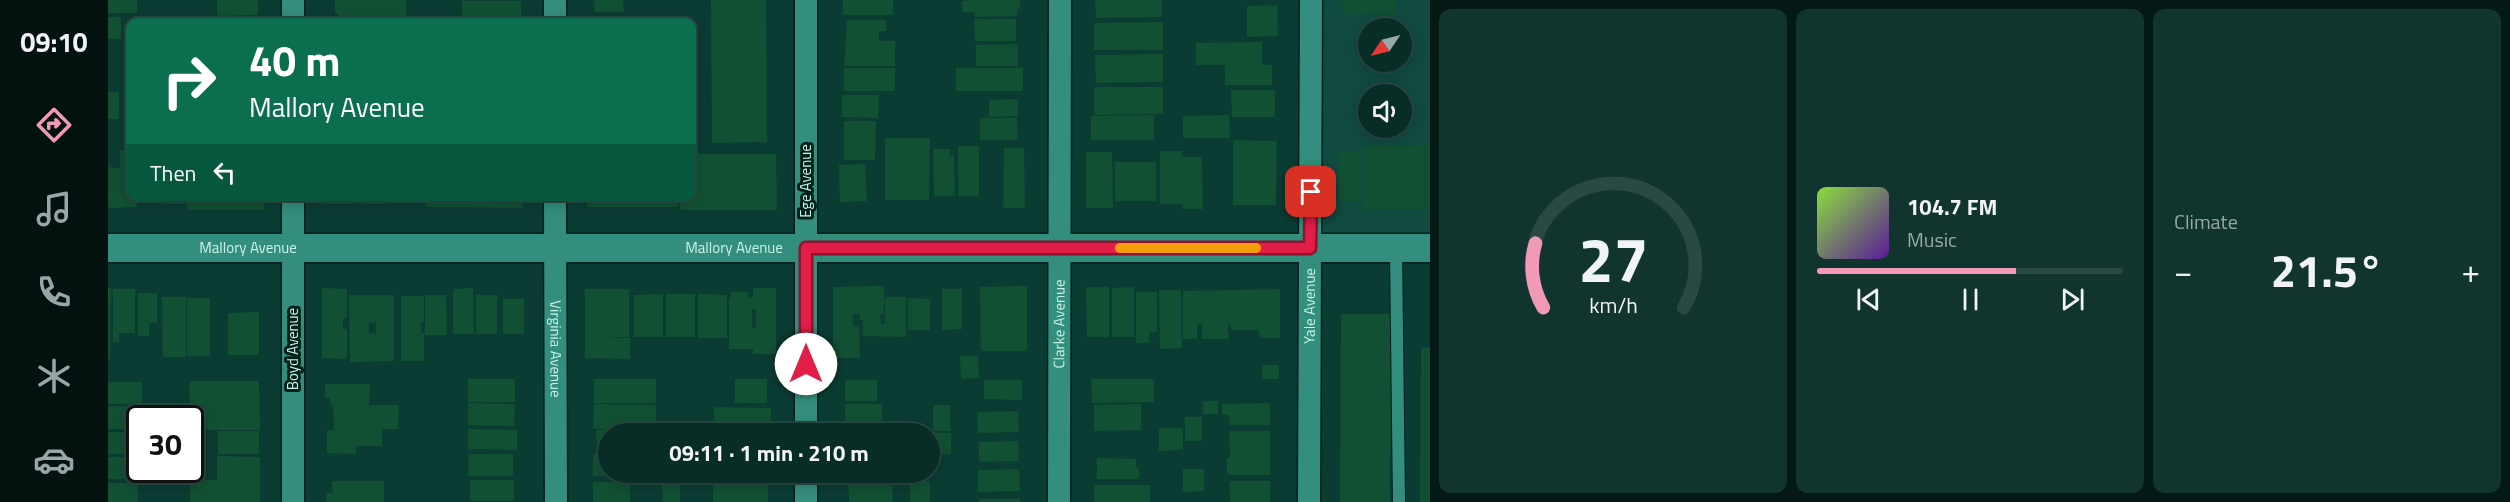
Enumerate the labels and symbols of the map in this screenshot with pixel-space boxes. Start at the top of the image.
north arrow [1358,18,1412,72]
street label: Ege Avenue [794,144,817,218]
pin [1285,166,1336,217]
street label: Mallory Avenue [199,236,297,259]
street label: Mallory Avenue [685,236,783,259]
street label: Yale Avenue [1298,268,1321,344]
street label: Clarke Avenue [1047,279,1070,369]
street label: Virginia Avenue [544,300,568,398]
street label: Boyd Avenue [281,308,304,390]
position arrow [774,332,838,396]
speed limit sign: 30 [126,405,204,483]

